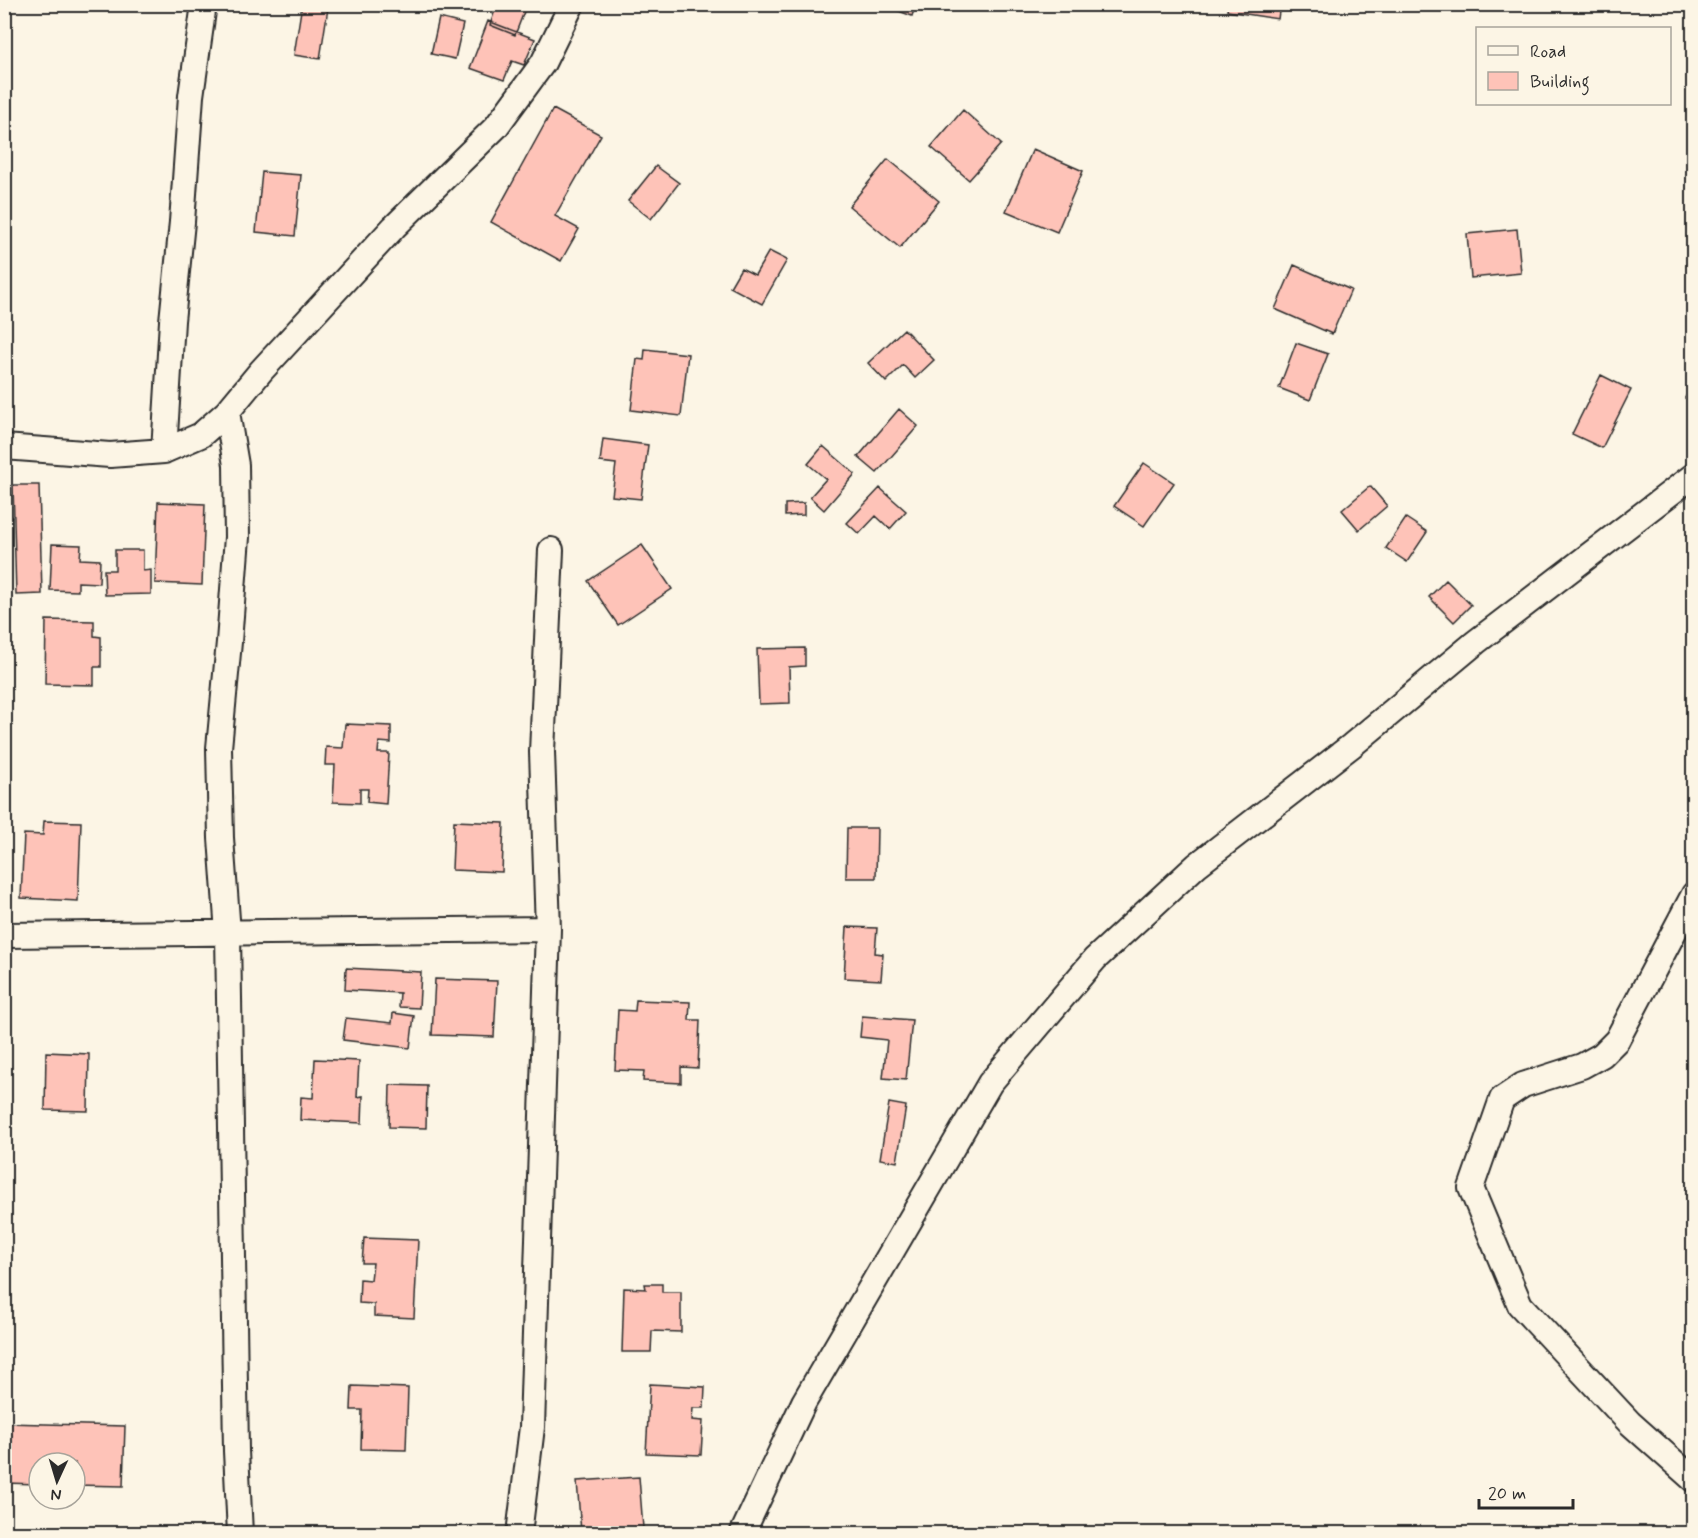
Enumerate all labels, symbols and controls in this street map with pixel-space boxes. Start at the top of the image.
legend [1476,27,1671,105]
text: Road [1530,40,1566,64]
text: Building [1530,70,1590,96]
north arrow [27,1451,87,1511]
scale bar [1479,1472,1574,1510]
text: 20 m [1488,1482,1526,1506]
text: N [50,1484,62,1505]

